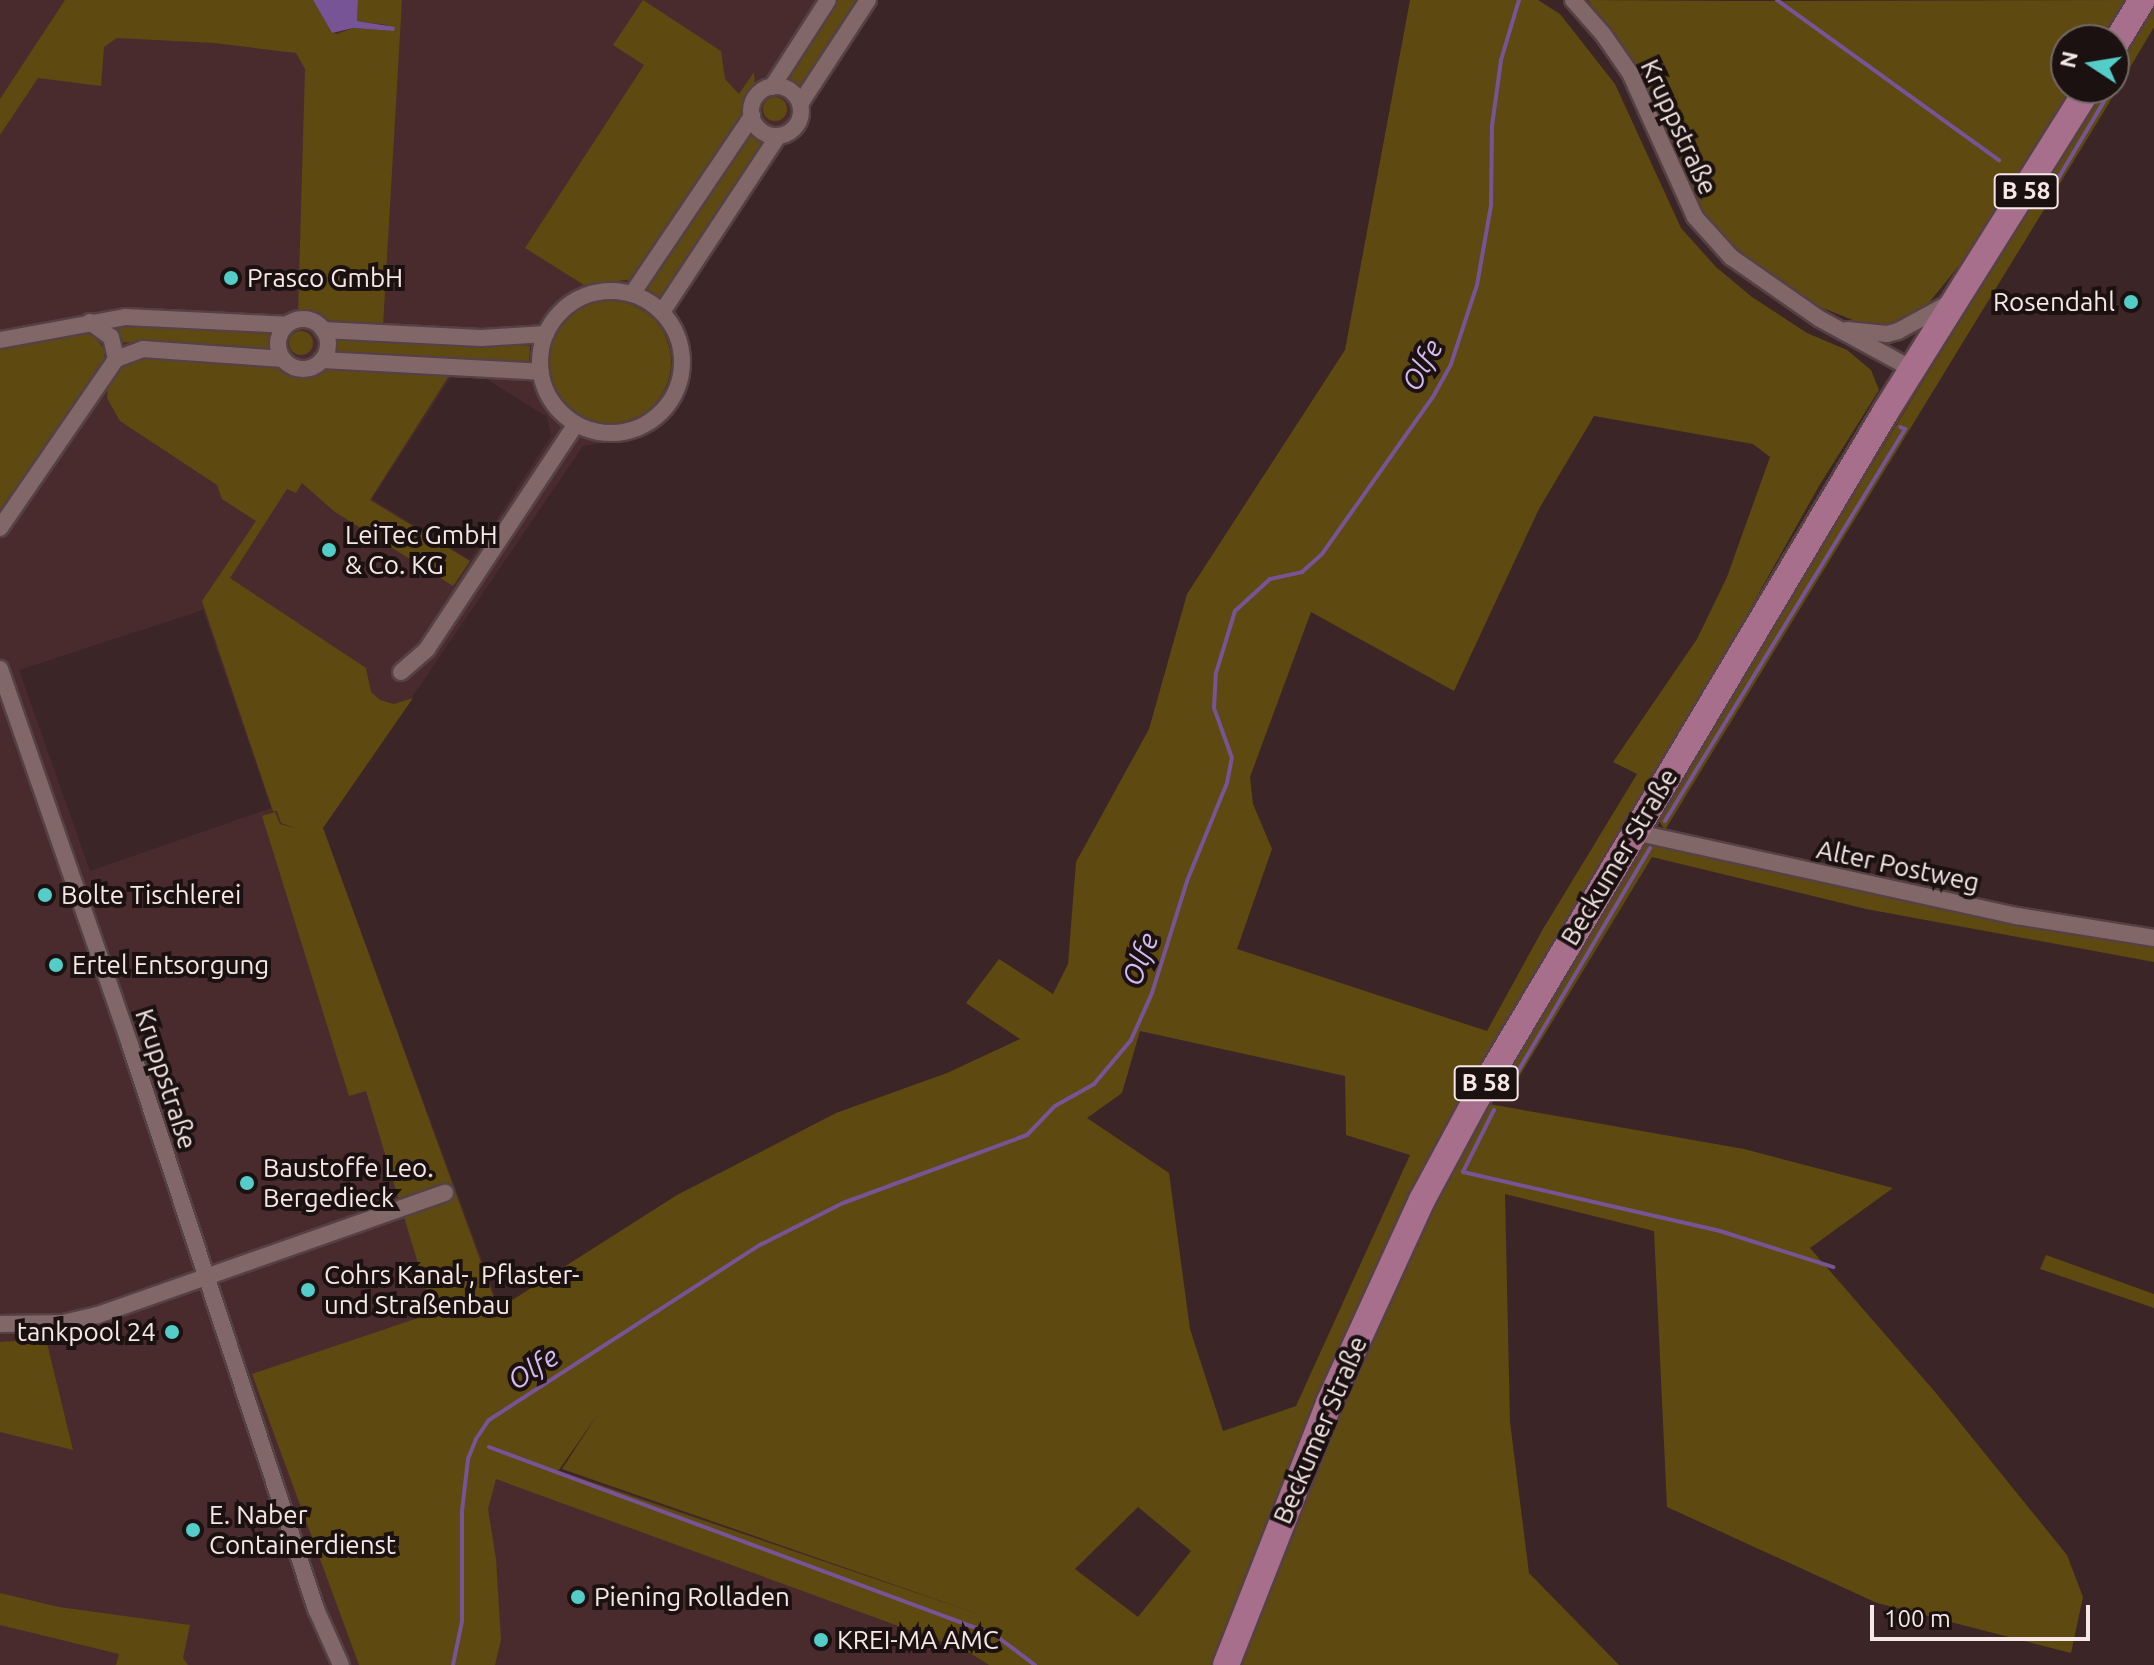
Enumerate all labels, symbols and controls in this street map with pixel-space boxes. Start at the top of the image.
north arrow [2050,24,2130,104]
text: N [2054,49,2082,70]
street label: Kruppstraße [1634,54,1724,200]
road number: B 58 [1992,171,2060,211]
place label: Prasco GmbH [247,262,403,294]
marker: Prasco GmbH [222,269,240,287]
place label: Rosendahl [1993,286,2115,318]
marker: Rosendahl [2122,293,2140,311]
water label: Olfe [1394,333,1450,397]
place label: LeiTec GmbH & Co. KG [345,519,498,580]
marker: LeiTec GmbH & Co. KG [320,541,338,559]
street label: Beckumer Straße [1554,763,1684,951]
street label: Alter Postweg [1814,834,1982,898]
place label: Bolte Tischlerei [61,879,241,911]
marker: Bolte Tischlerei [36,886,54,904]
water label: Olfe [1115,928,1165,990]
place label: Ertel Entsorgung [72,949,269,981]
marker: Ertel Entsorgung [47,956,65,974]
street label: Kruppstraße [129,1005,203,1153]
road number: B 58 [1452,1063,1520,1103]
place label: Baustoffe Leo. Bergedieck [263,1152,434,1214]
marker: Baustoffe Leo. Bergedieck [238,1174,256,1192]
place label: Cohrs Kanal-, Pflaster- und Straßenbau [324,1259,579,1320]
marker: Cohrs Kanal-, Pflaster- und Straßenbau [299,1281,317,1299]
place label: tankpool 24 [17,1316,156,1348]
marker: tankpool 24 [163,1323,181,1341]
street label: Beckumer Straße [1266,1332,1374,1528]
water label: Olfe [501,1339,565,1397]
place label: E. Naber Containerdienst [209,1499,396,1560]
marker: E. Naber Containerdienst [184,1521,202,1539]
place label: Piening Rolladen [594,1581,790,1613]
marker: Piening Rolladen [569,1588,587,1606]
scale bar [1874,1589,2094,1639]
text: 100 m [1884,1605,1951,1632]
place label: KREI-MA AMC [837,1624,999,1656]
marker: KREI-MA AMC [812,1631,830,1649]

